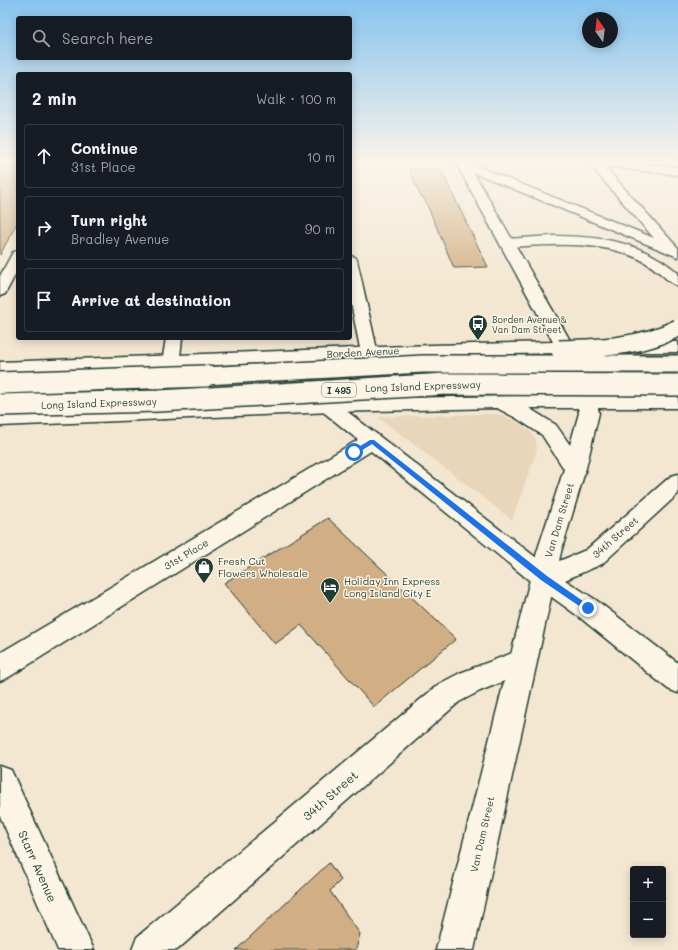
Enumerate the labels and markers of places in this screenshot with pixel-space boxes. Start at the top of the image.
bus stop icon: Borden Avenue & Van Dam Street [467,313,489,341]
place label: Borden Avenue & Van Dam Street [492,314,567,335]
place label: Fresh Cut Flowers Wholesale [218,554,308,580]
shop icon: Fresh Cut Flowers Wholesale [193,556,215,584]
place label: Holiday Inn Express Long Island City E [344,574,440,600]
hotel icon: Holiday Inn Express Long Island City E [319,576,341,604]

